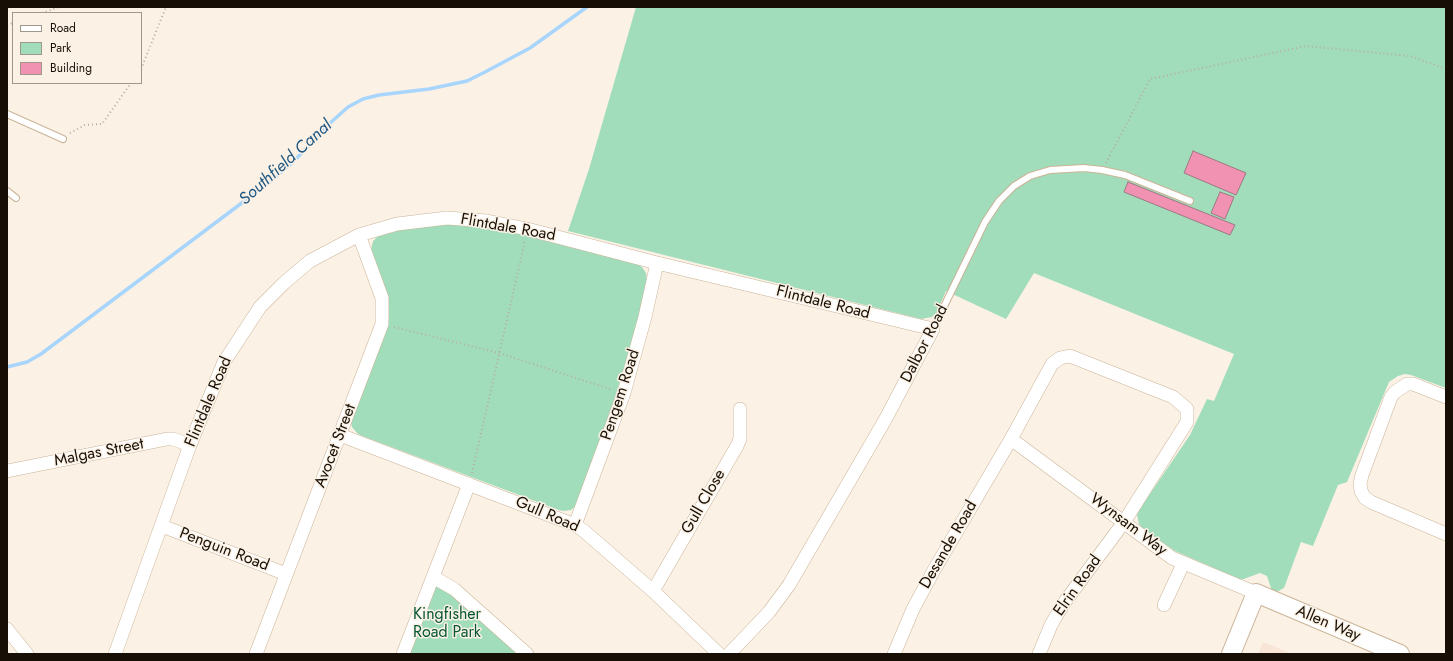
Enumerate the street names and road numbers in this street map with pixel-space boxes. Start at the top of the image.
street label: Flintdale Road [459,210,557,246]
street label: Flintdale Road [774,282,872,324]
street label: Dalbor Road [897,302,953,386]
street label: Pengem Road [597,347,645,443]
street label: Flintdale Road [181,354,237,450]
street label: Avocet Street [311,401,361,491]
street label: Malgas Street [53,435,145,471]
street label: Gull Close [678,466,730,538]
street label: Wynsam Way [1086,490,1170,560]
street label: Gull Road [512,493,582,537]
street label: Desande Road [916,498,982,592]
street label: Penguin Road [177,524,271,576]
street label: Elrin Road [1050,552,1106,620]
street label: Allen Way [1293,602,1363,646]

